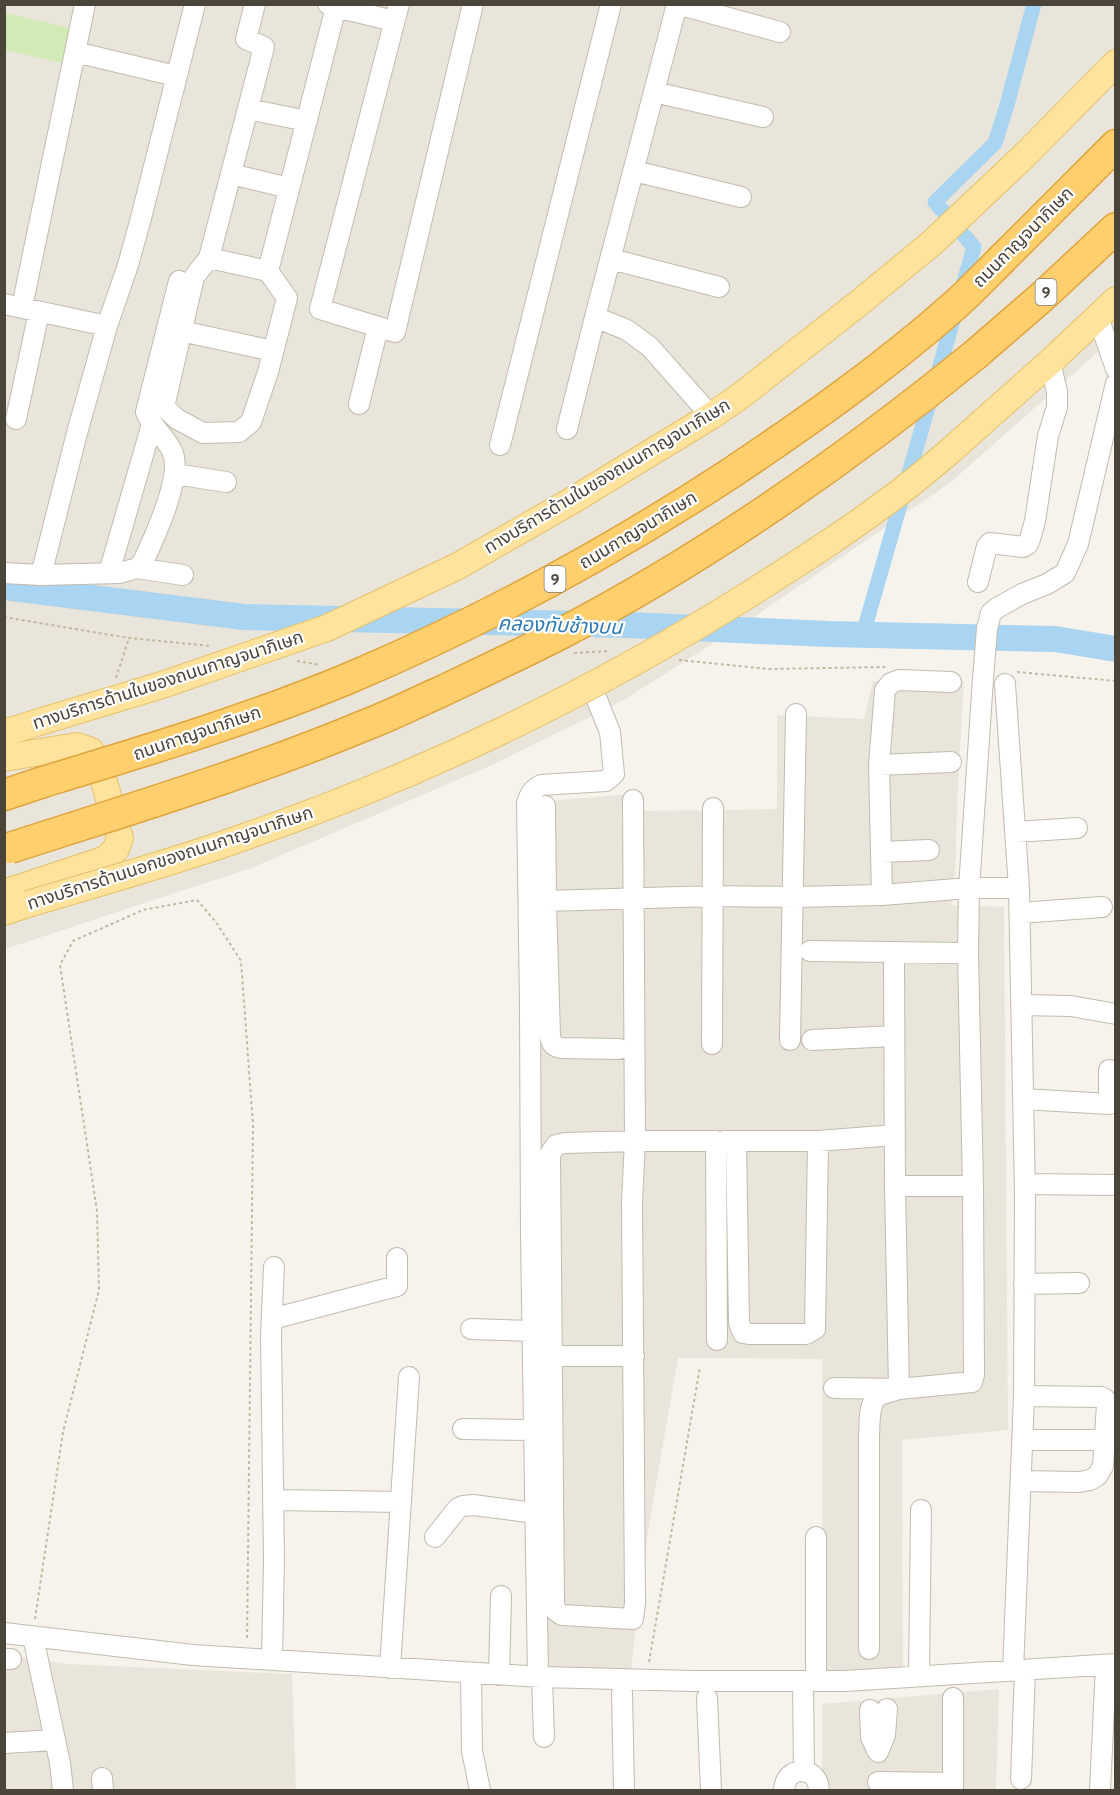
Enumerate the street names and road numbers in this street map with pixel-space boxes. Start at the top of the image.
street label: ถนนกาญจนาภิเษก [968,182,1078,292]
road number: 9 [1036,279,1056,305]
street label: ทางบริการด้านในของถนนกาญจนาภิเษก [480,394,734,558]
street label: ถนนกาญจนาภิเษก [575,486,701,574]
road number: 9 [544,566,566,592]
street label: ทางบริการด้านในของถนนกาญจนาภิเษก [30,626,306,734]
street label: ถนนกาญจนาภิเษก [130,701,264,765]
street label: ทางบริการด้านนอกของถนนกาญจนาภิเษก [24,801,316,915]

